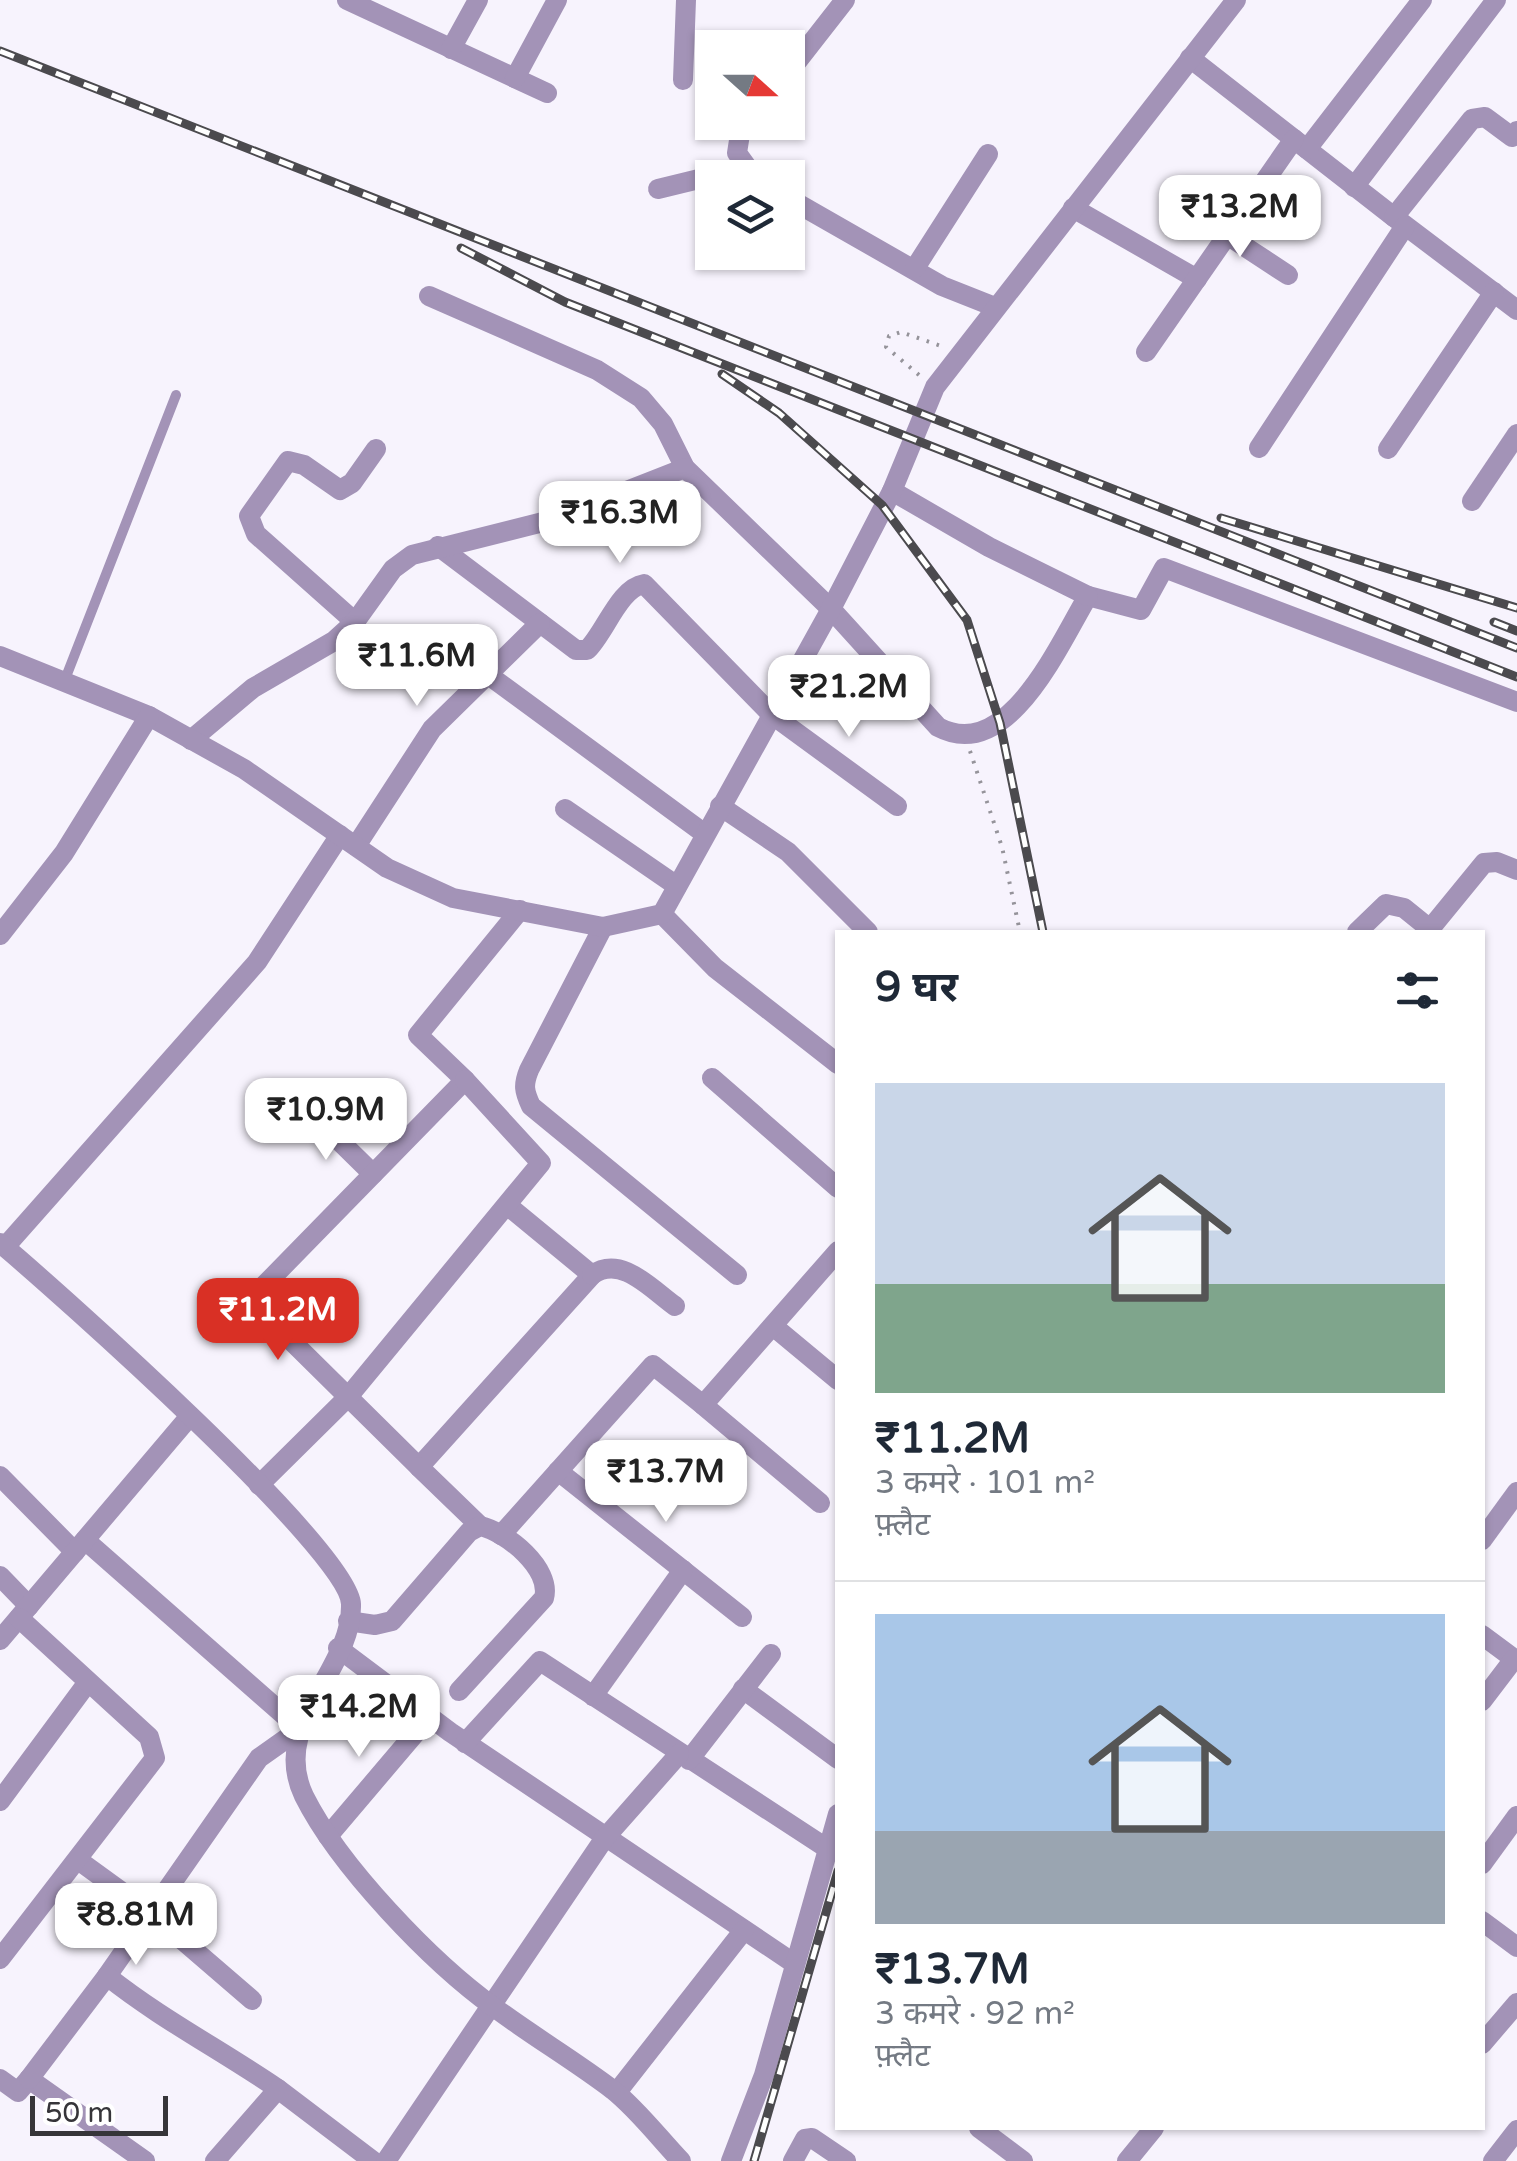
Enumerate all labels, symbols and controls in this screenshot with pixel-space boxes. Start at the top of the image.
north arrow [695,30,805,140]
map controls [695,30,805,270]
button: layers [695,160,805,270]
pin: ₹13.2M [1159,175,1321,260]
text: ₹13.2M [1181,188,1299,226]
pin: ₹16.3M [539,481,701,566]
text: ₹16.3M [561,494,679,532]
pin: ₹11.6M [336,624,498,709]
text: ₹11.6M [358,637,476,675]
pin: ₹21.2M [768,655,930,740]
text: ₹21.2M [790,668,908,706]
text: 9 घर [875,962,958,1013]
icon: filters [1390,963,1445,1018]
pin: ₹10.9M [245,1078,407,1163]
text: ₹10.9M [267,1091,385,1129]
icon: home [1070,1148,1250,1328]
pin: ₹11.2M [197,1278,359,1363]
text: ₹11.2M [219,1291,337,1329]
text: ₹11.2M [875,1413,1030,1464]
pin: ₹13.7M [585,1440,747,1525]
text: ₹13.7M [607,1453,725,1491]
text: 3 कमरे · 101 m² [875,1464,1095,1502]
text: फ़्लैट [875,1506,930,1544]
pin: ₹14.2M [278,1675,440,1760]
icon: home [1070,1679,1250,1859]
text: ₹14.2M [300,1688,418,1726]
pin: ₹8.81M [55,1883,217,1968]
text: ₹8.81M [77,1896,195,1934]
text: ₹13.7M [875,1944,1030,1995]
text: 3 कमरे · 92 m² [875,1995,1075,2033]
text: फ़्लैट [875,2037,930,2075]
scale bar [30,2091,168,2136]
text: 50 m [45,2096,113,2130]

